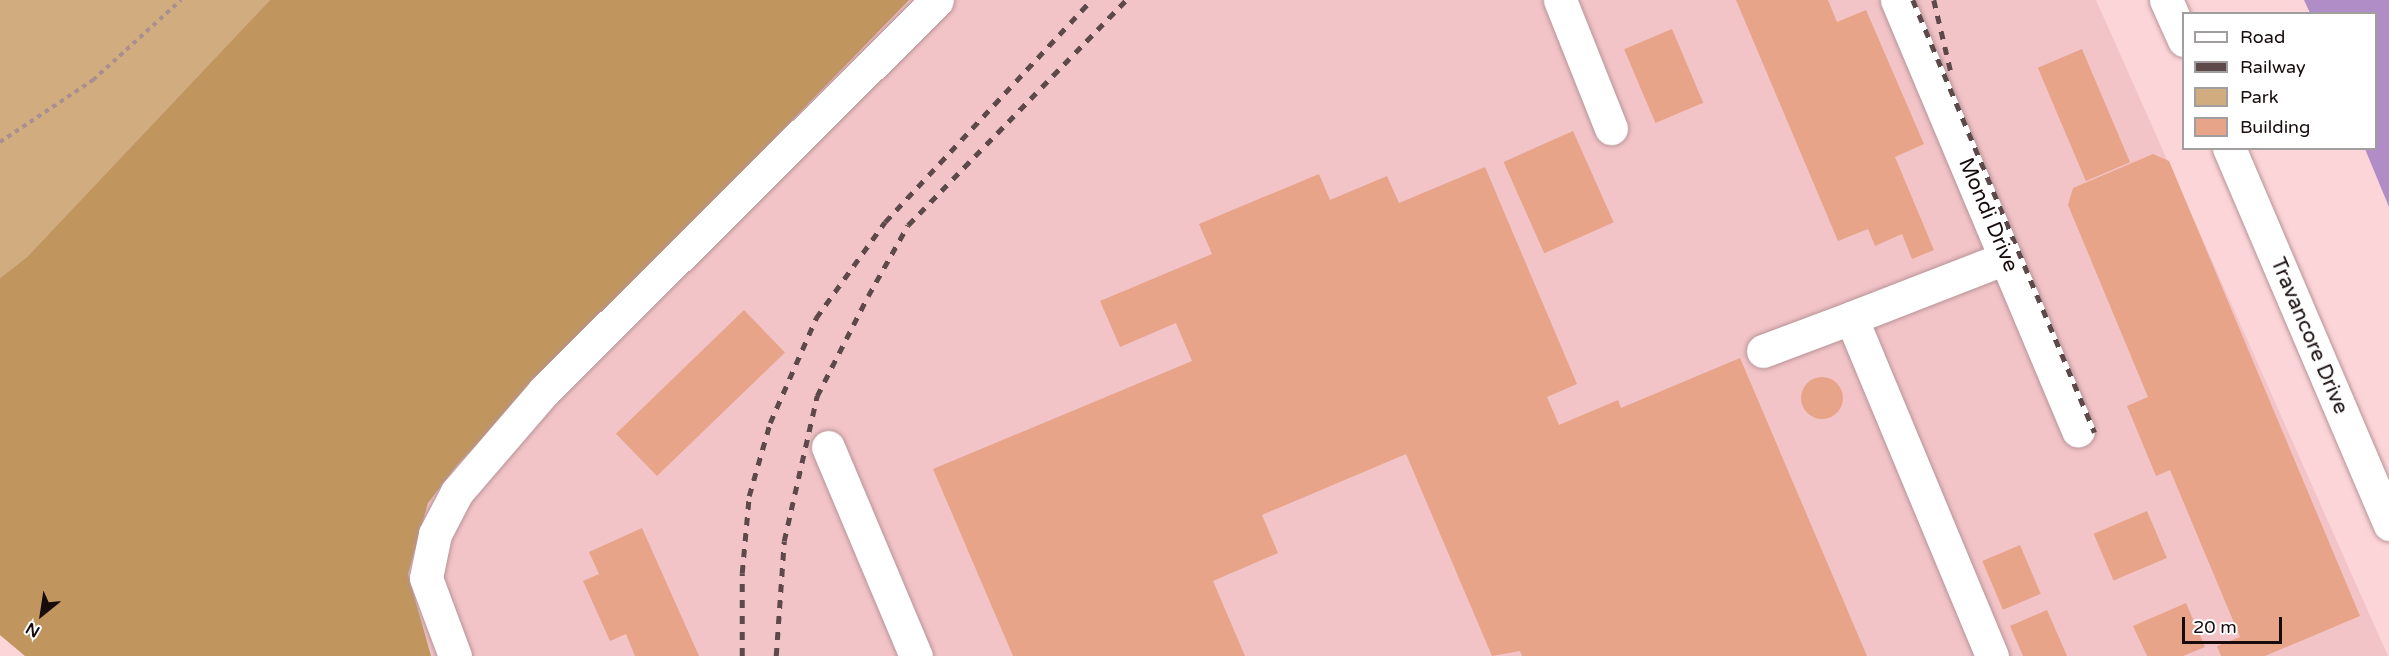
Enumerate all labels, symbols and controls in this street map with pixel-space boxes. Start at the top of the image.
legend [2182,12,2377,150]
text: Road [2240,26,2285,48]
text: Railway [2240,56,2306,78]
text: Park [2240,86,2278,108]
text: Building [2240,116,2310,138]
street label: Mondi Drive [1953,154,2023,276]
street label: Travancore Drive [2265,254,2353,418]
north arrow [12,584,72,644]
scale bar [2185,605,2286,643]
text: 20 m [2193,616,2237,638]
text: N [22,618,44,641]

